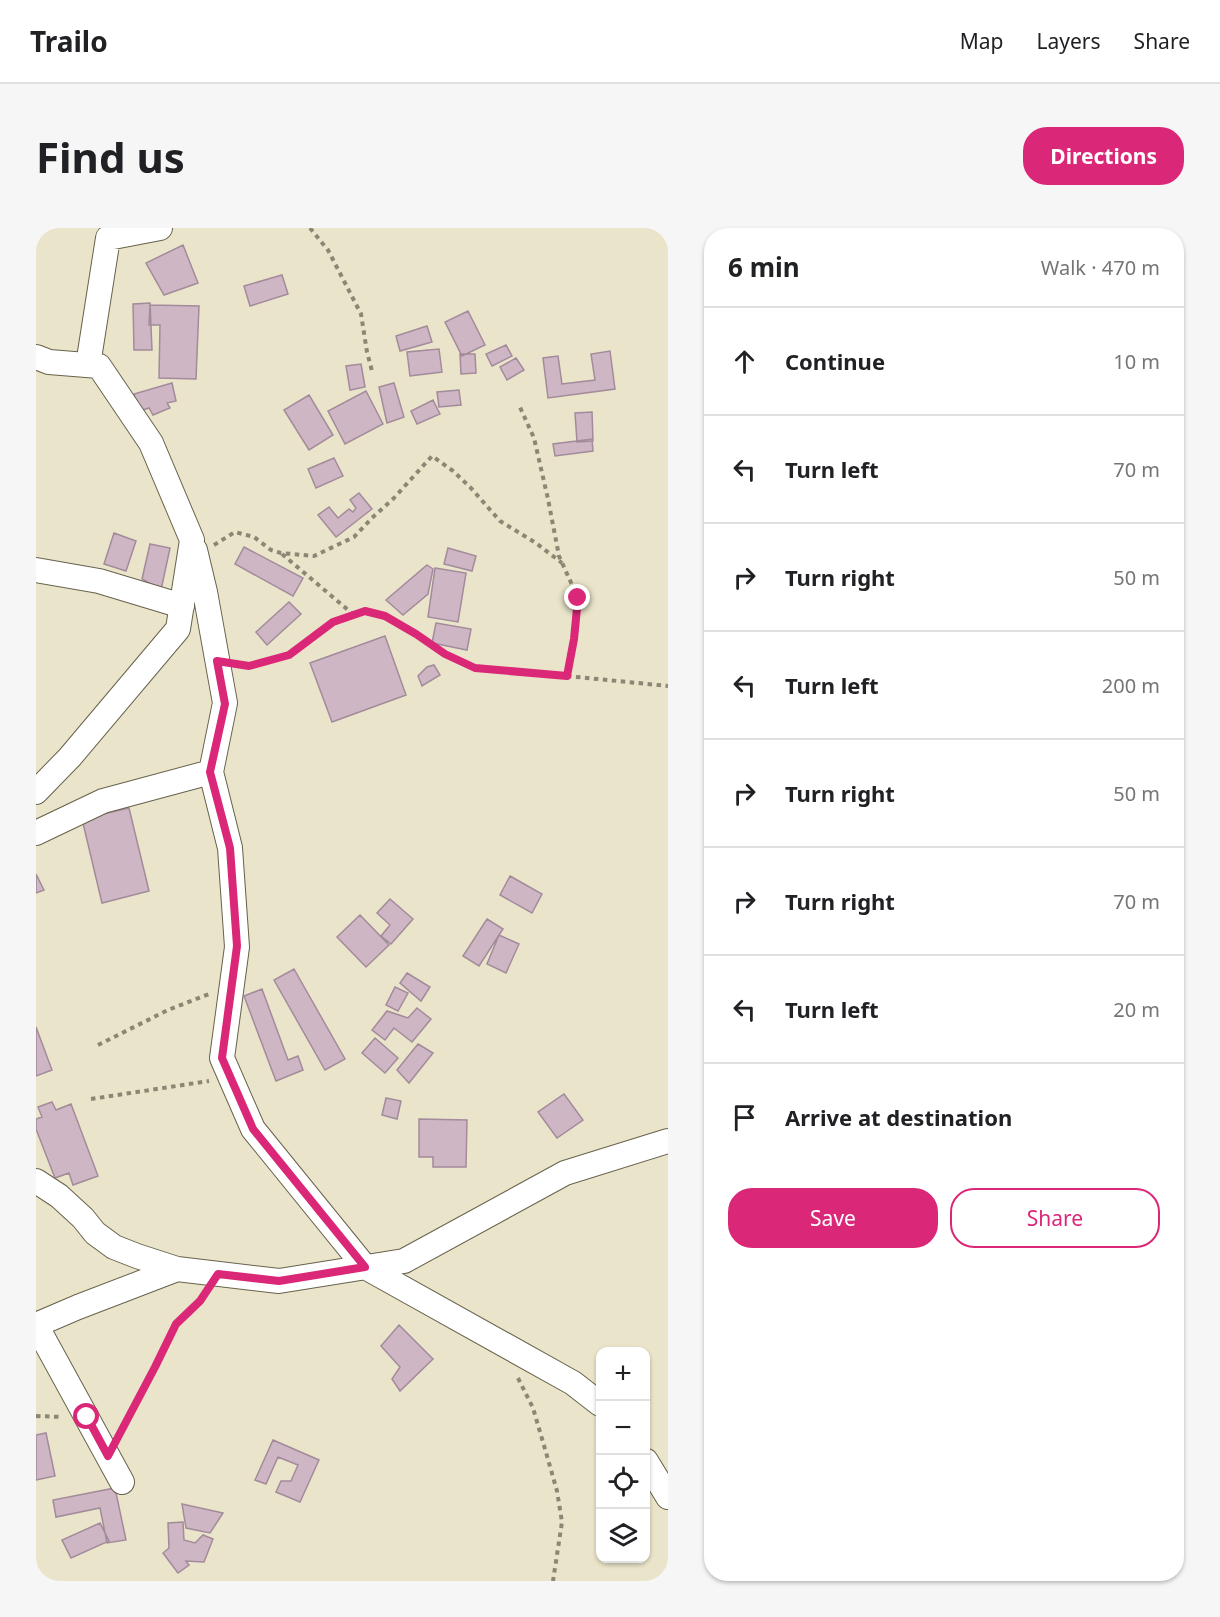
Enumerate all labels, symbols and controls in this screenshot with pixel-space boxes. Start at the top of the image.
text: Trailo [30,22,108,60]
text: Map [960,27,1004,55]
text: Layers [1037,27,1101,55]
text: Share [1134,27,1190,55]
button: Directions [1023,127,1184,185]
text: Find us [36,128,185,185]
text: 6 min [728,249,800,285]
text: Walk · 470 m [1041,254,1160,281]
icon: ahead [728,345,761,378]
text: Continue [785,346,885,376]
text: 10 m [1113,348,1160,375]
icon: left [728,453,761,486]
text: Turn left [785,454,879,484]
text: 70 m [1113,456,1160,483]
icon: right [728,561,761,594]
text: Turn right [785,562,895,592]
text: 50 m [1113,564,1160,591]
route end [564,584,590,610]
icon: left [728,669,761,702]
text: Turn left [785,670,879,700]
text: 200 m [1102,672,1160,699]
icon: right [728,777,761,810]
text: Turn right [785,778,895,808]
text: 50 m [1113,780,1160,807]
icon: right [728,885,761,918]
text: Turn right [785,886,895,916]
text: 70 m [1113,888,1160,915]
icon: left [728,993,761,1026]
text: Turn left [785,994,879,1024]
text: 20 m [1113,996,1160,1023]
icon: arrive [728,1101,761,1134]
text: Arrive at destination [785,1102,1012,1132]
button: Save [728,1188,938,1248]
button: Share [950,1188,1160,1248]
map controls [596,1347,650,1563]
button: + [596,1347,650,1401]
button: − [596,1401,650,1455]
route start [73,1403,99,1429]
button: locate [596,1455,650,1509]
button: layers [596,1509,650,1563]

